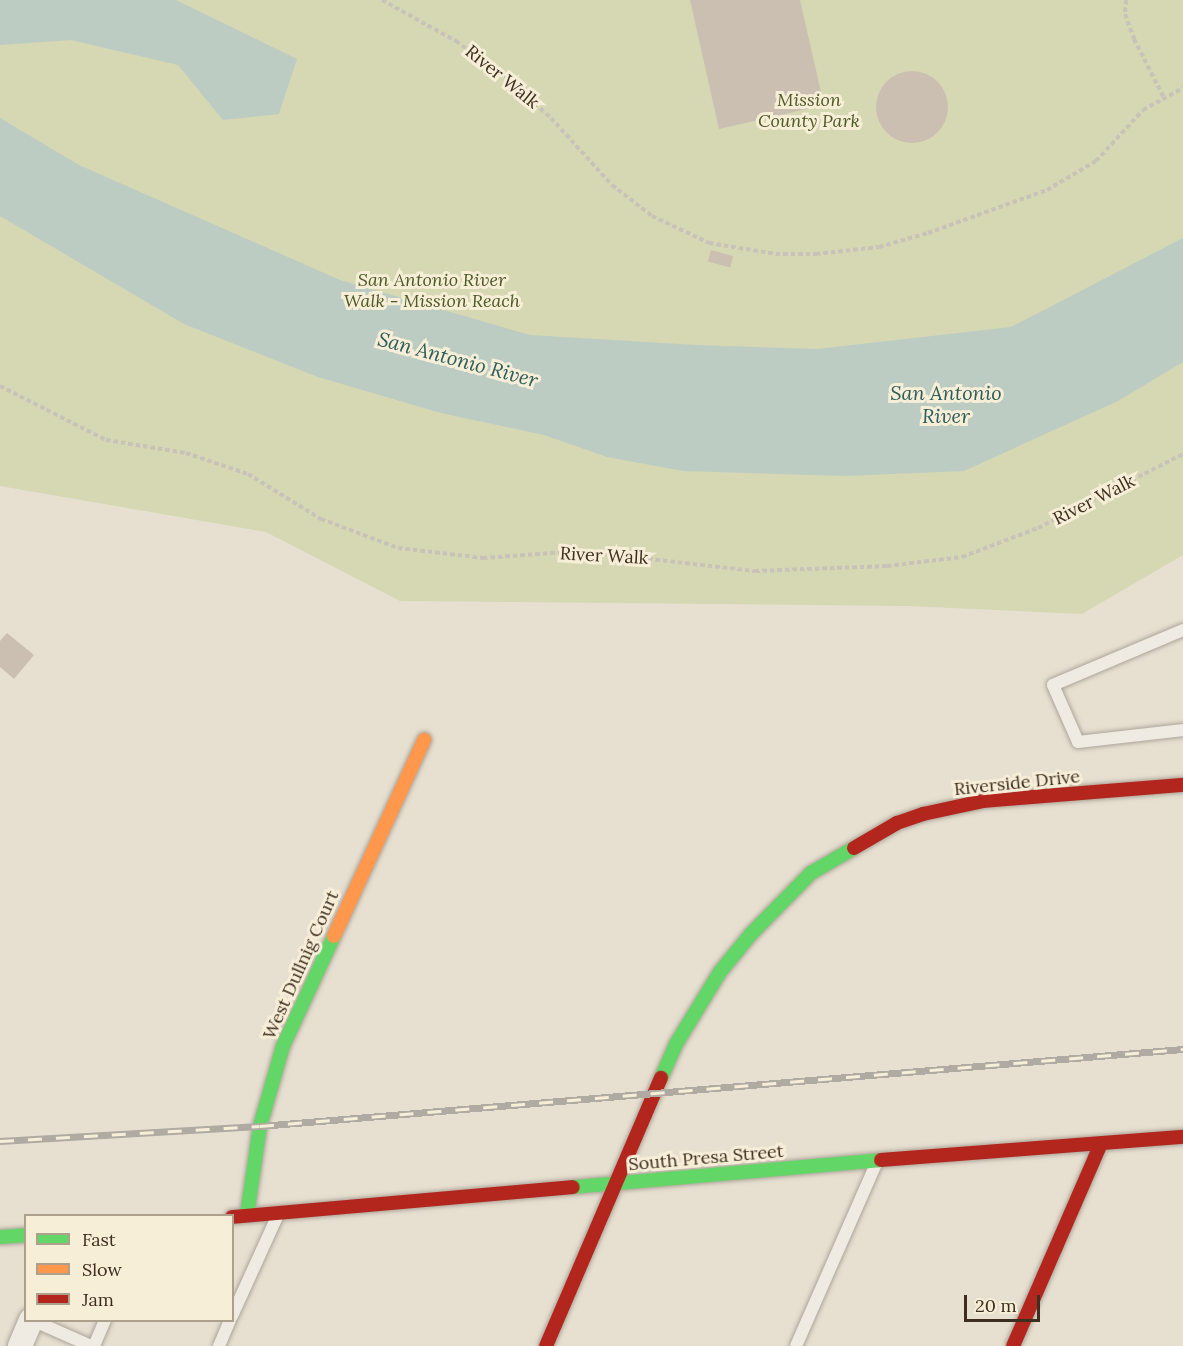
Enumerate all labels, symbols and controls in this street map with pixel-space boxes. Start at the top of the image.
street label: River Walk [461,41,543,113]
park label: Mission County Park [758,90,860,132]
park label: San Antonio River Walk - Mission Reach [344,270,520,312]
water label: San Antonio River [375,326,541,392]
water label: San Antonio River [890,380,1002,427]
street label: River Walk [1050,470,1138,530]
street label: River Walk [559,543,649,569]
street label: Riverside Drive [953,766,1081,800]
street label: West Dullnig Court [259,887,343,1043]
street label: South Presa Street [628,1140,784,1176]
legend [24,1214,234,1322]
text: Fast [82,1228,116,1251]
text: Slow [82,1258,122,1281]
scale bar [967,1283,1044,1321]
text: Jam [82,1288,114,1311]
text: 20 m [975,1294,1017,1317]

